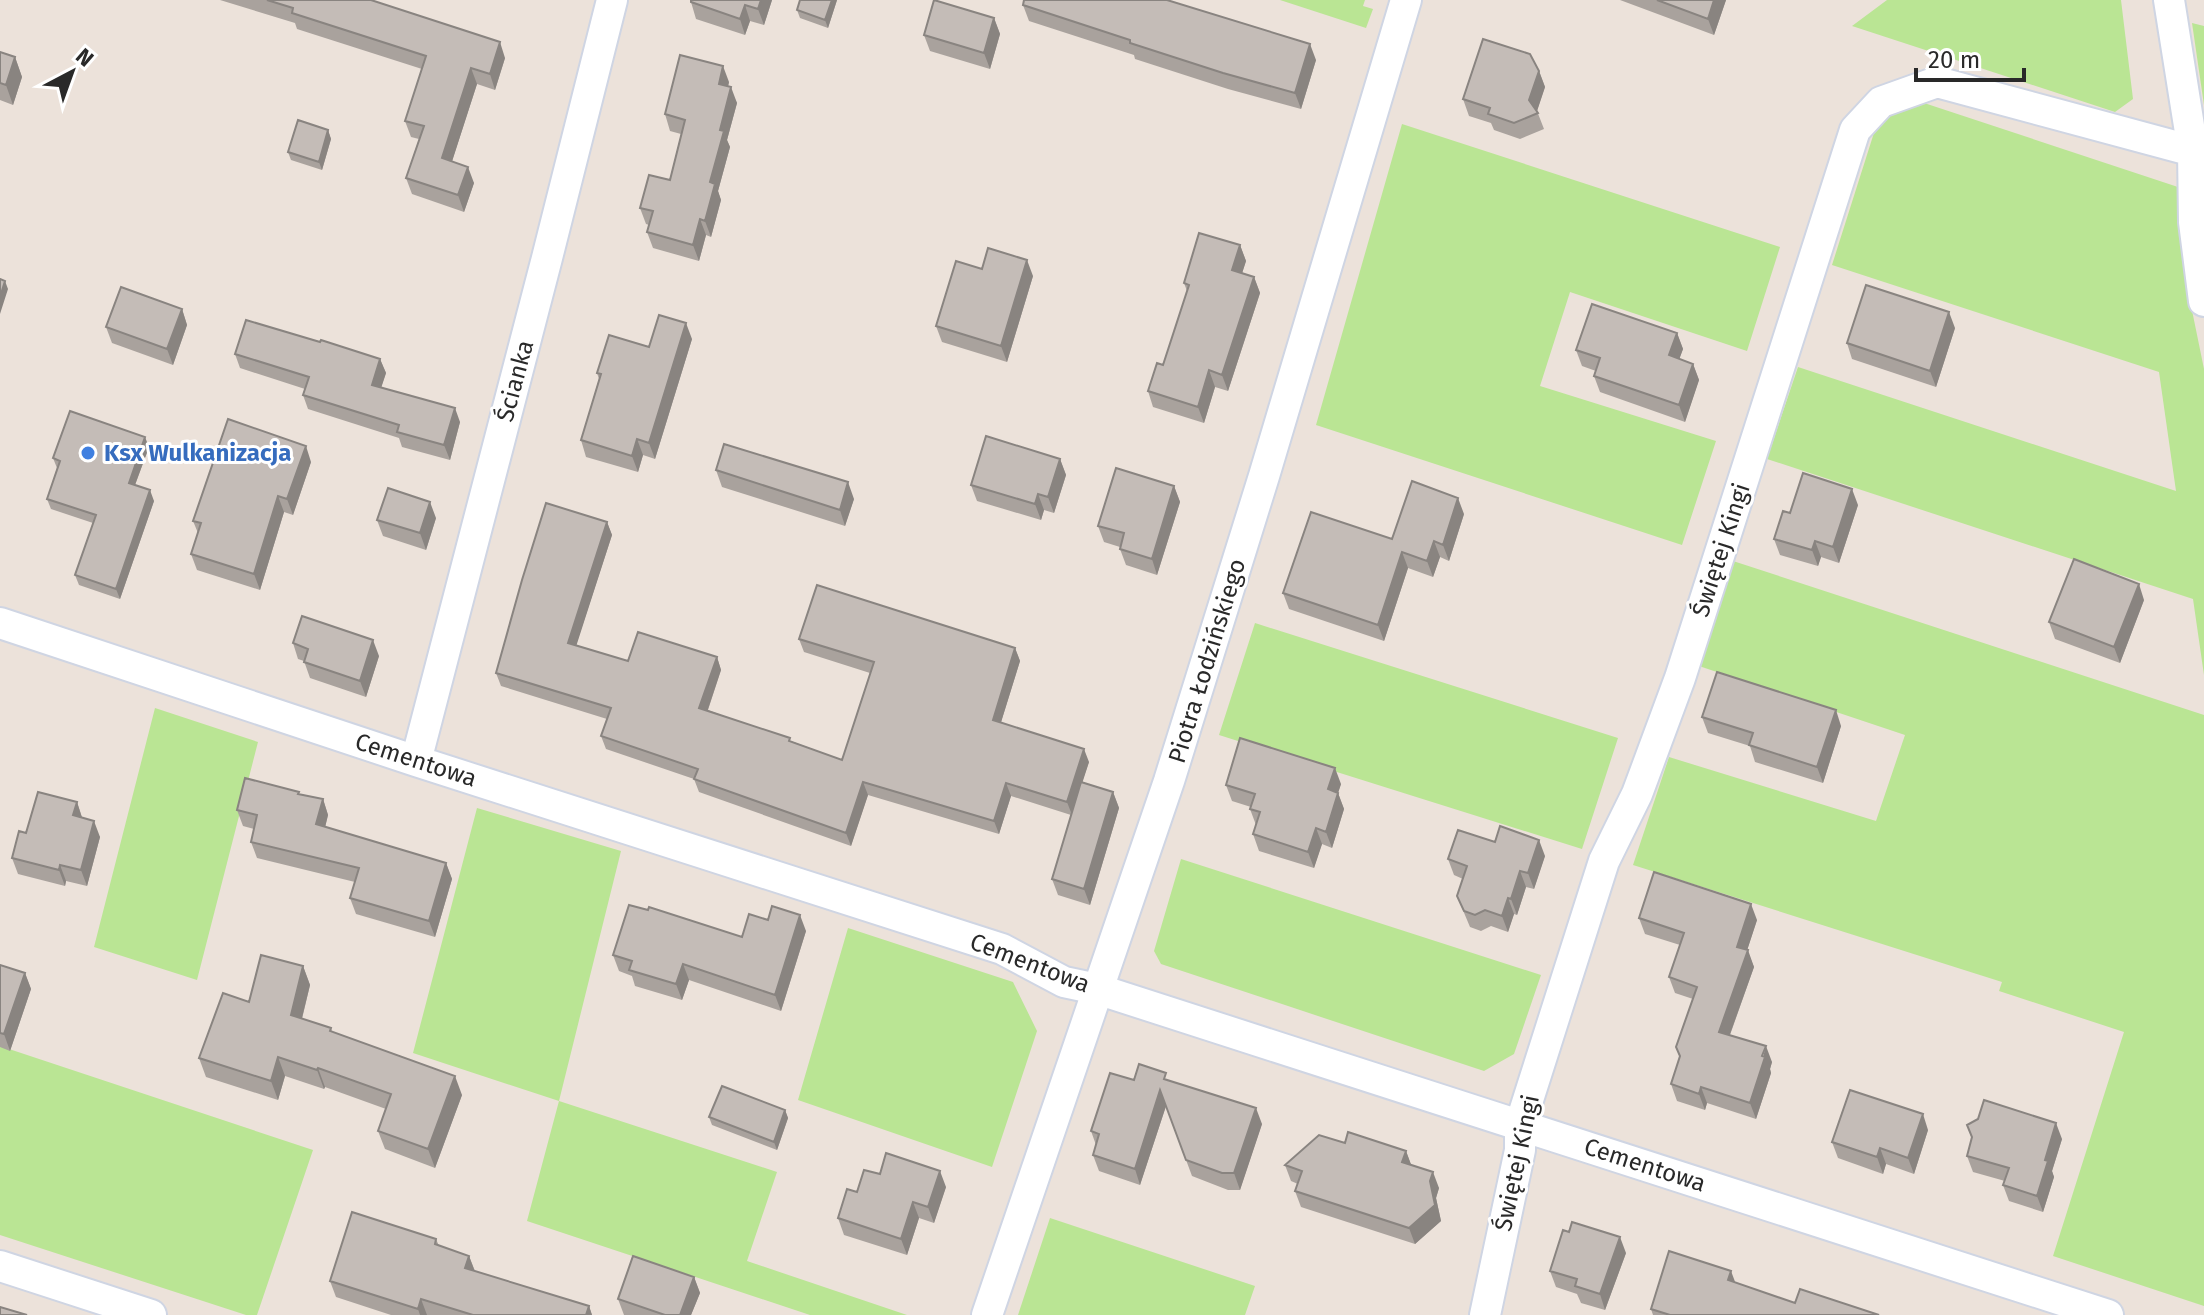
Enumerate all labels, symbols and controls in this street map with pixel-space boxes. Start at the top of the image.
north arrow [32,32,112,112]
scale bar [1916,32,2024,82]
text: N [70,42,99,72]
text: 20 m [1928,46,1980,74]
street label: Ścianka [490,337,539,425]
place label: Ksx Wulkanizacja [104,439,291,467]
marker: Ksx Wulkanizacja [79,444,97,462]
street label: Świętej Kingi [1685,479,1756,620]
street label: Piotra Łodzińskiego [1163,555,1251,767]
street label: Cementowa [352,727,480,793]
street label: Cementowa [966,927,1094,999]
street label: Świętej Kingi [1488,1092,1545,1234]
street label: Cementowa [1581,1132,1709,1198]

